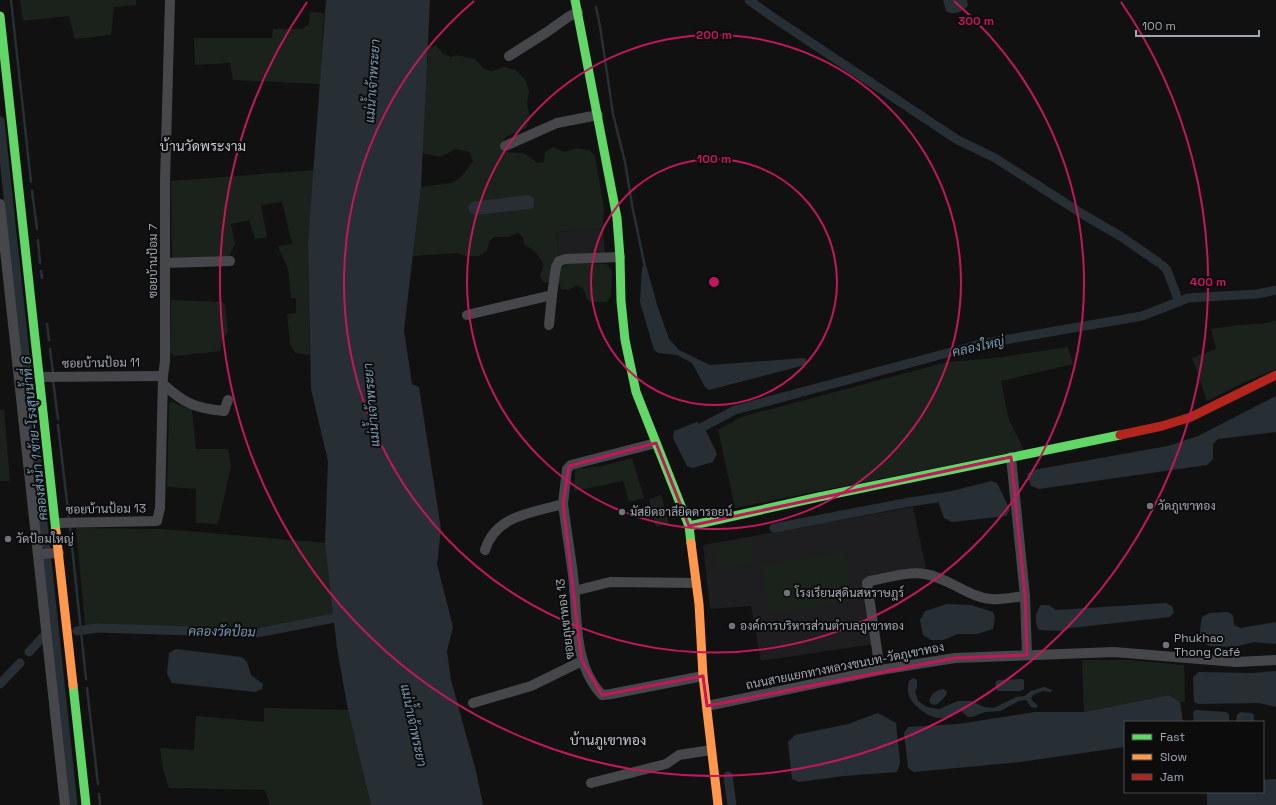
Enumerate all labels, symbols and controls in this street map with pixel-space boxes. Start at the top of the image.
scale bar [1136,12,1259,38]
text: 300 m [958,13,994,29]
text: 100 m [1142,18,1176,34]
text: 200 m [696,27,732,43]
water label: แม่น้ำเจ้าพระยา [357,38,384,124]
district label: บ้านวัดพระงาม [160,137,246,155]
text: 100 m [697,151,731,167]
street label: ซอยบ้านป้อม 7 [145,223,161,298]
text: 400 m [1190,274,1226,290]
centre of rings [707,275,721,289]
water label: คลองใหญ่ [950,332,1007,361]
water label: คลองส่งน้ำ 1 ซ้าย-โรงสูบน้ำที่ 6 [13,354,53,522]
street label: ซอยบ้านป้อม 11 [62,354,140,372]
water label: แม่น้ำเจ้าพระยา [355,362,384,448]
place label: วัดภูเขาทอง [1158,498,1216,514]
street label: ซอยบ้านป้อม 13 [66,500,146,518]
marker: วัดภูเขาทอง [1145,501,1155,511]
place label: มัสยิดอาลียิดดารอยน์ [630,504,733,520]
marker: มัสยิดอาลียิดดารอยน์ [617,507,627,517]
place label: วัดป้อมใหญ่ [16,531,74,547]
marker: วัดป้อมใหญ่ [3,534,13,544]
street label: ซอยภูเขาทอง 13 [552,578,578,660]
place label: โรงเรียนสุดินสหราษฎร์ [794,585,904,602]
marker: โรงเรียนสุดินสหราษฎร์ [782,588,792,598]
place label: องค์การบริหารส่วนตำบลภูเขาทอง [740,618,904,634]
marker: องค์การบริหารส่วนตำบลภูเขาทอง [727,621,737,631]
water label: คลองวัดป้อม [188,622,256,641]
place label: Phukhao Thong Café [1174,630,1240,660]
street label: ถนนสายแยกทางหลวงชนบท-วัดภูเขาทอง [744,639,946,693]
marker: Phukhao Thong Café [1161,640,1171,650]
water label: แม่น้ำเจ้าพระยา [396,681,434,768]
legend [1124,721,1264,793]
text: Fast [1160,729,1185,745]
district label: บ้านภูเขาทอง [570,731,646,750]
text: Slow [1160,749,1187,765]
text: Jam [1160,769,1184,785]

